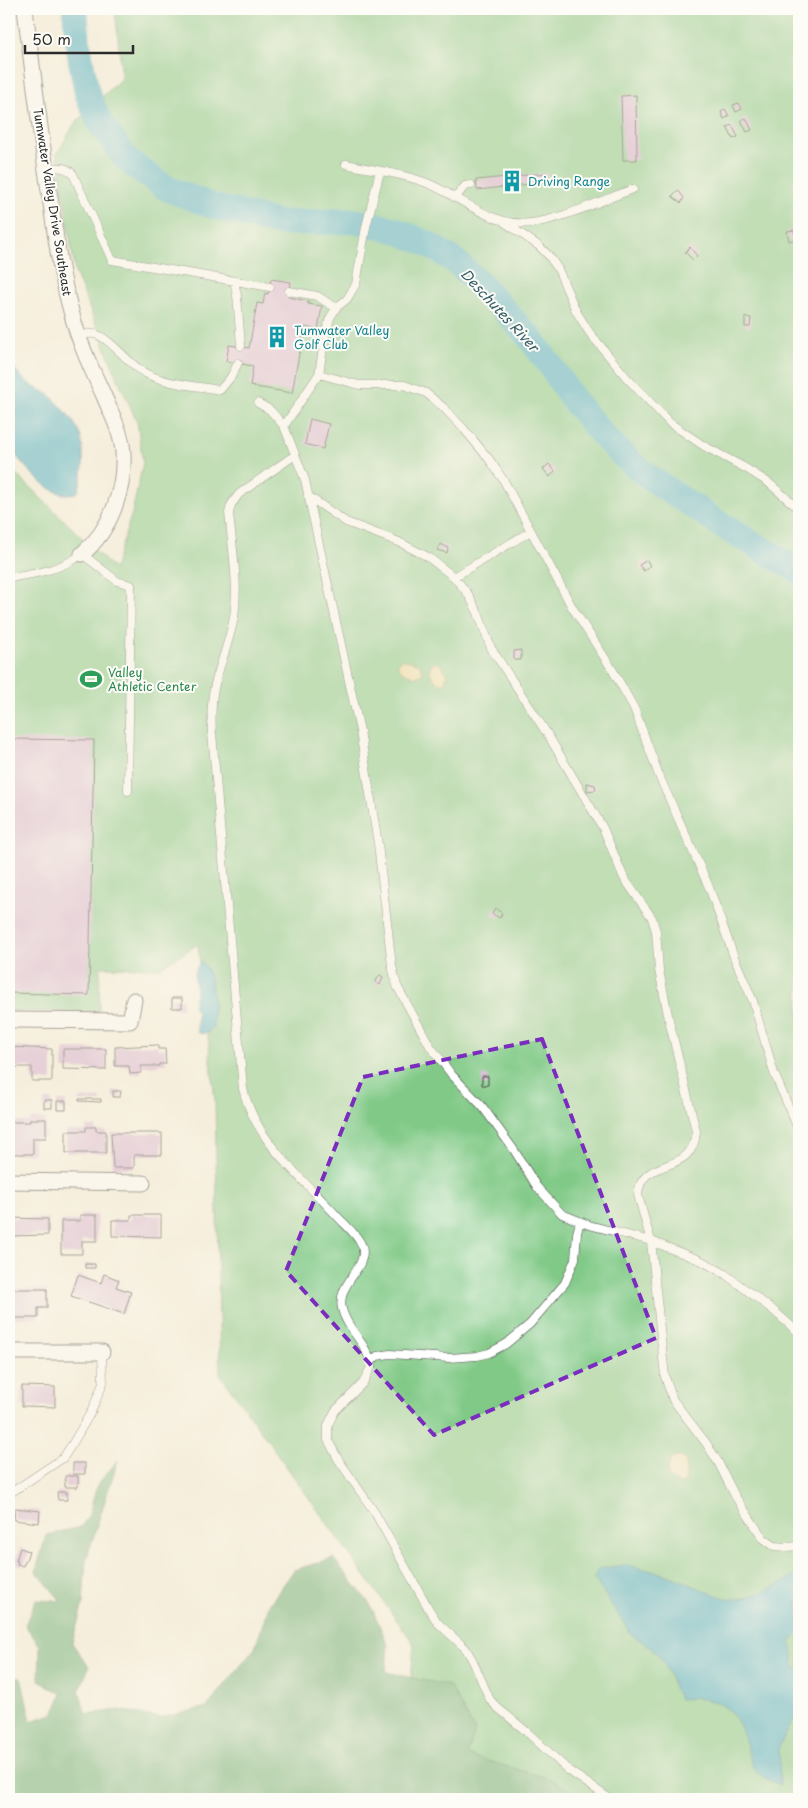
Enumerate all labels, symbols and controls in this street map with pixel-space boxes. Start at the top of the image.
scale bar [25,22,132,54]
text: 50 m [32,27,71,50]
street label: Tumwater Valley Drive Southeast [29,107,77,297]
building icon: Driving Range [499,168,525,194]
place label: Driving Range [528,172,611,190]
water label: Deschutes River [456,264,545,357]
place label: Tumwater Valley Golf Club [294,321,389,353]
building icon: Tumwater Valley Golf Club [264,324,290,350]
place label: Valley Athletic Center [108,663,197,695]
sports icon: Valley Athletic Center [78,666,104,692]

